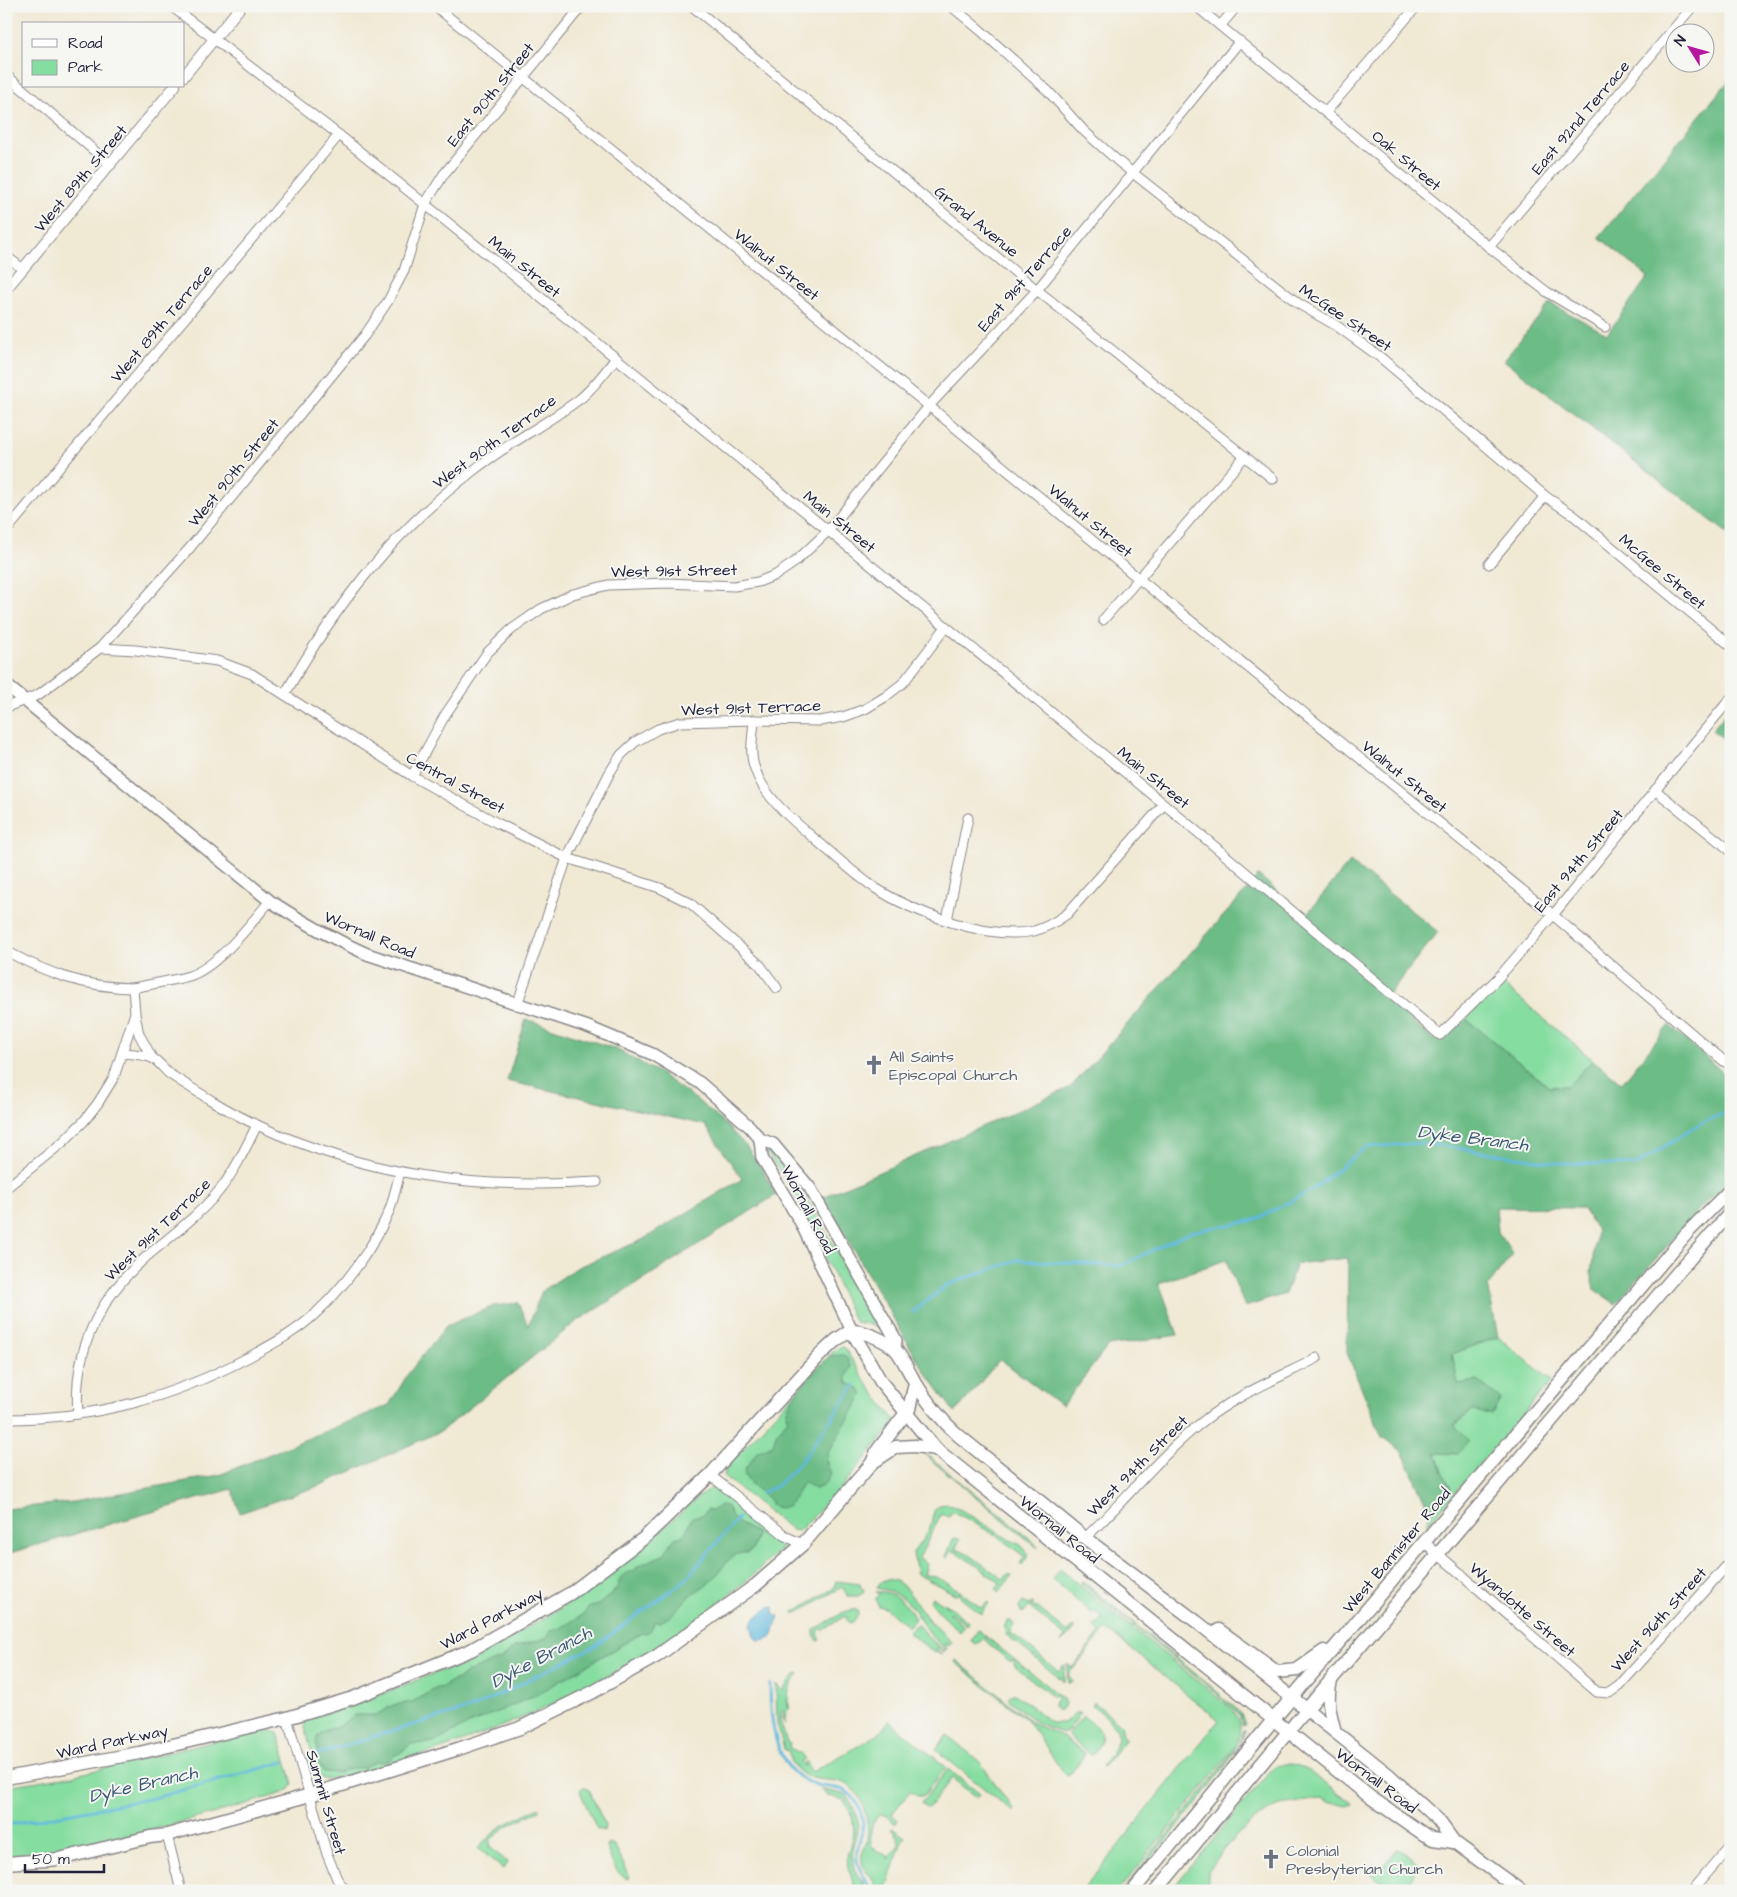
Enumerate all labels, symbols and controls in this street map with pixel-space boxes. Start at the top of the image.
legend [22,22,185,88]
north arrow [1664,22,1714,72]
text: N [1670,31,1691,50]
text: Road [68,33,103,54]
street label: East 90th Street [442,38,540,151]
street label: East 92nd Terrace [1527,56,1635,179]
text: Park [68,57,103,78]
street label: West 89th Street [29,120,133,237]
street label: Oak Street [1367,125,1446,197]
street label: Grand Avenue [930,181,1023,263]
street label: East 91st Terrace [973,221,1077,336]
street label: Walnut Street [729,223,824,306]
street label: Main Street [483,231,566,303]
street label: West 89th Terrace [106,260,218,387]
street label: McGee Street [1295,279,1397,357]
street label: West 90th Terrace [428,389,561,494]
street label: West 90th Street [183,413,285,532]
street label: Walnut Street [1043,479,1138,563]
street label: Main Street [798,486,881,558]
street label: McGee Street [1614,529,1711,615]
street label: West 91st Street [611,559,738,583]
street label: West 91st Terrace [681,695,822,721]
street label: Walnut Street [1357,735,1452,818]
street label: Main Street [1112,742,1195,814]
street label: Central Street [402,747,509,819]
street label: East 94th Street [1529,804,1629,917]
street label: Wornall Road [321,906,419,964]
place label: All Saints Episcopal Church [889,1046,1017,1086]
church icon: All Saints Episcopal Church [863,1054,885,1076]
water label: Dyke Branch [1416,1119,1530,1159]
street label: Wornall Road [776,1161,841,1258]
street label: West 91st Terrace [100,1173,216,1286]
street label: West 94th Street [1082,1410,1194,1521]
street label: West Bannister Road [1338,1483,1456,1618]
street label: Wornall Road [1015,1491,1104,1569]
street label: Wyandotte Street [1464,1557,1581,1663]
street label: West 96th Street [1606,1562,1712,1677]
street label: Ward Parkway [436,1582,547,1656]
water label: Dyke Branch [486,1620,597,1695]
street label: Ward Parkway [54,1719,170,1766]
street label: Wornall Road [1331,1743,1422,1819]
street label: Summit Street [301,1747,352,1858]
water label: Dyke Branch [86,1760,201,1810]
place label: Colonial Presbyterian Church [1286,1840,1443,1881]
scale bar [25,1842,104,1874]
church icon: Colonial Presbyterian Church [1260,1848,1282,1870]
text: 50 m [32,1849,70,1870]

